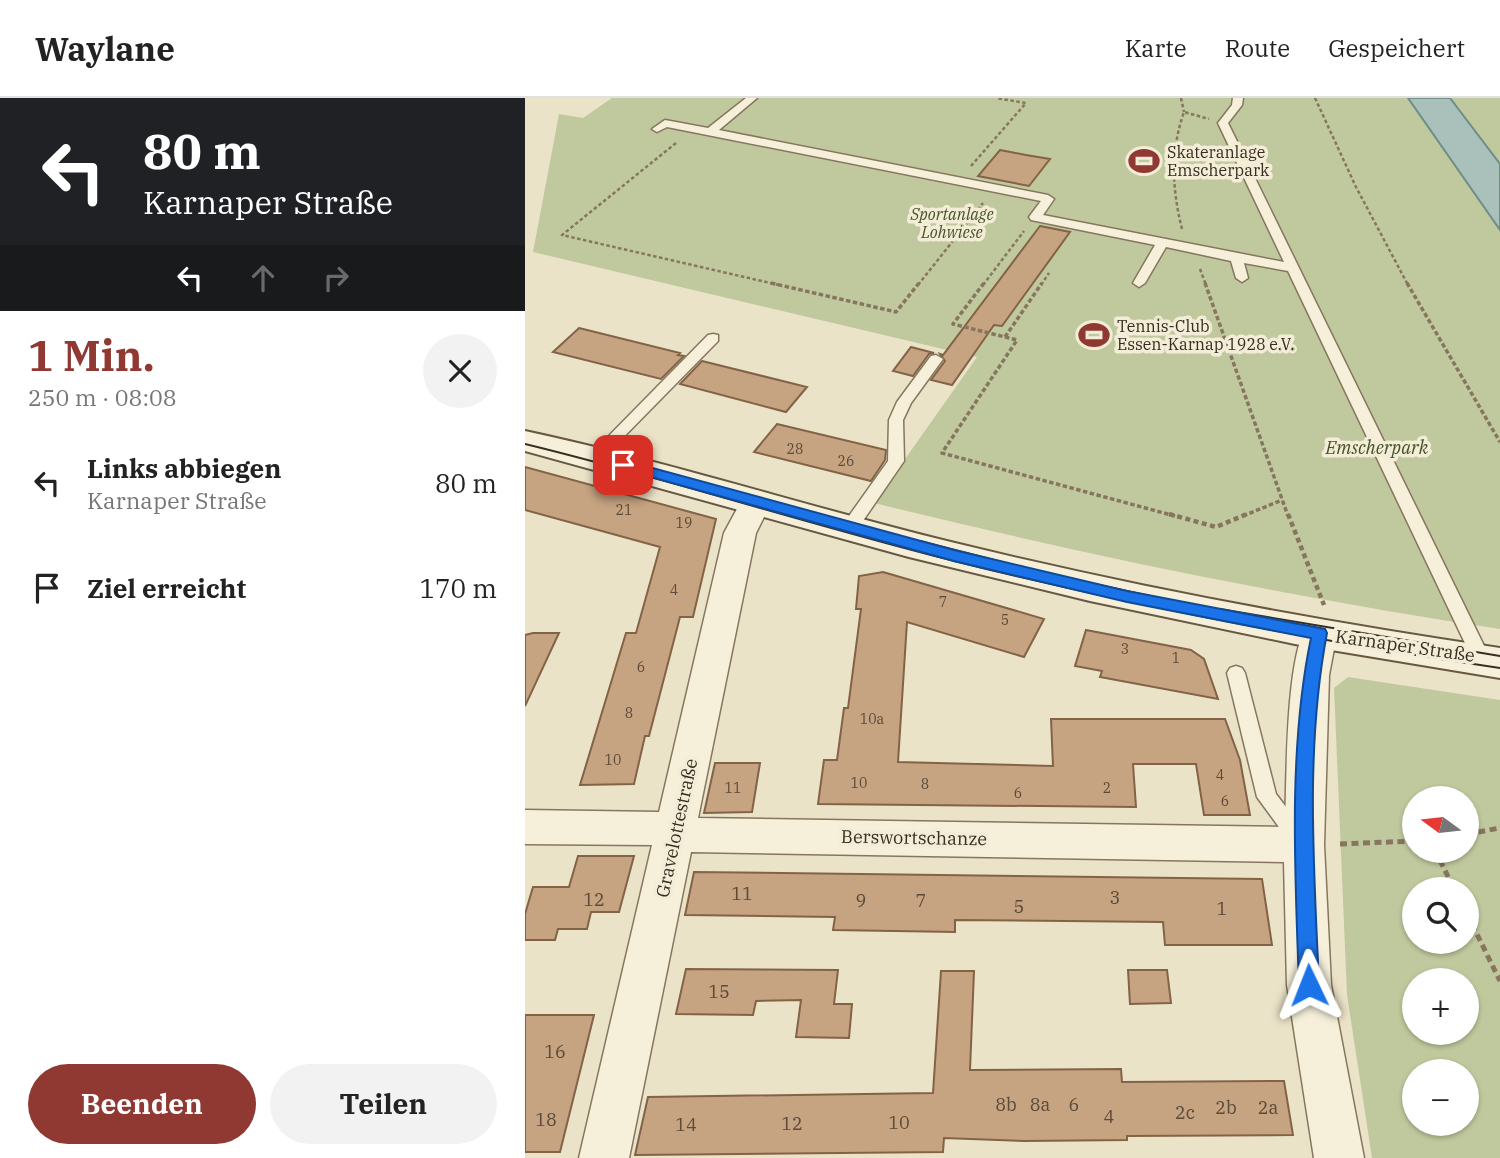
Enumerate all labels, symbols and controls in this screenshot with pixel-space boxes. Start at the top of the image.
text: Waylane [35,27,175,70]
text: Karte [1125,32,1187,64]
text: Route [1225,32,1290,64]
text: Gespeichert [1328,32,1465,64]
text: 80 m [143,119,261,182]
icon: left [28,126,119,217]
place label: Skateranlage Emscherpark [1167,142,1270,180]
sports icon: Skateranlage Emscherpark [1127,144,1161,178]
text: Karnaper Straße [143,181,393,223]
park label: Sportanlage Lohwiese [909,204,994,242]
icon: left [171,259,209,297]
icon: ahead [244,259,282,297]
icon: right [317,259,355,297]
place label: Tennis-Club Essen-Karnap 1928 e.V. [1117,316,1295,354]
sports icon: Tennis-Club Essen-Karnap 1928 e.V. [1077,318,1111,352]
text: 1 Min. [28,328,155,383]
button: close [423,334,497,408]
text: 250 m · 08:08 [28,382,177,412]
pin [593,435,653,495]
park label: Emscherpark [1325,436,1429,459]
house number: 28 [787,440,803,458]
icon: arrive [604,446,642,484]
text: Links abbiegen [87,451,282,485]
house number: 26 [838,452,854,470]
icon: left [28,464,66,502]
text: 80 m [435,466,497,500]
text: Karnaper Straße [87,485,267,515]
house number: 21 [616,501,632,519]
house number: 19 [676,514,692,532]
icon: arrive [28,569,66,607]
text: Ziel erreicht [87,571,246,605]
text: 170 m [419,571,497,605]
house number: 4 [670,581,678,599]
house number: 7 [939,593,947,611]
house number: 5 [1001,611,1009,629]
street label: Karnaper Straße [1334,624,1476,667]
house number: 3 [1121,640,1129,658]
house number: 1 [1172,649,1180,667]
house number: 6 [637,658,645,676]
house number: 8 [625,704,633,722]
house number: 10a [860,710,885,728]
house number: 10 [605,751,621,769]
street label: Gravelottestraße [651,756,702,899]
house number: 4 [1216,766,1224,784]
house number: 10 [851,774,867,792]
house number: 8 [921,775,929,793]
house number: 11 [725,779,741,797]
house number: 2 [1103,779,1111,797]
house number: 6 [1014,784,1022,802]
north arrow [1402,786,1479,863]
map controls [1402,786,1479,1136]
house number: 6 [1221,792,1229,810]
street label: Berswortschanze [841,825,987,850]
button: search [1402,877,1479,954]
house number: 11 [731,882,753,905]
house number: 3 [1110,886,1120,909]
house number: 12 [583,888,605,911]
house number: 9 [856,889,866,912]
house number: 7 [916,889,926,912]
house number: 5 [1014,895,1024,918]
house number: 1 [1217,897,1227,920]
position arrow [1272,948,1346,1022]
button: + [1402,968,1479,1045]
house number: 15 [708,980,730,1003]
house number: 16 [544,1040,566,1063]
button: − [1402,1059,1479,1136]
button: Beenden [28,1064,256,1144]
button: Teilen [270,1064,497,1144]
house number: 8b [995,1093,1017,1116]
house number: 8a [1030,1093,1050,1116]
house number: 6 [1069,1093,1079,1116]
house number: 2b [1215,1096,1237,1119]
house number: 2a [1258,1096,1278,1119]
house number: 2c [1175,1101,1195,1124]
house number: 4 [1104,1105,1114,1128]
house number: 18 [535,1108,557,1131]
house number: 10 [888,1111,910,1134]
house number: 12 [781,1112,803,1135]
house number: 14 [675,1113,697,1136]

